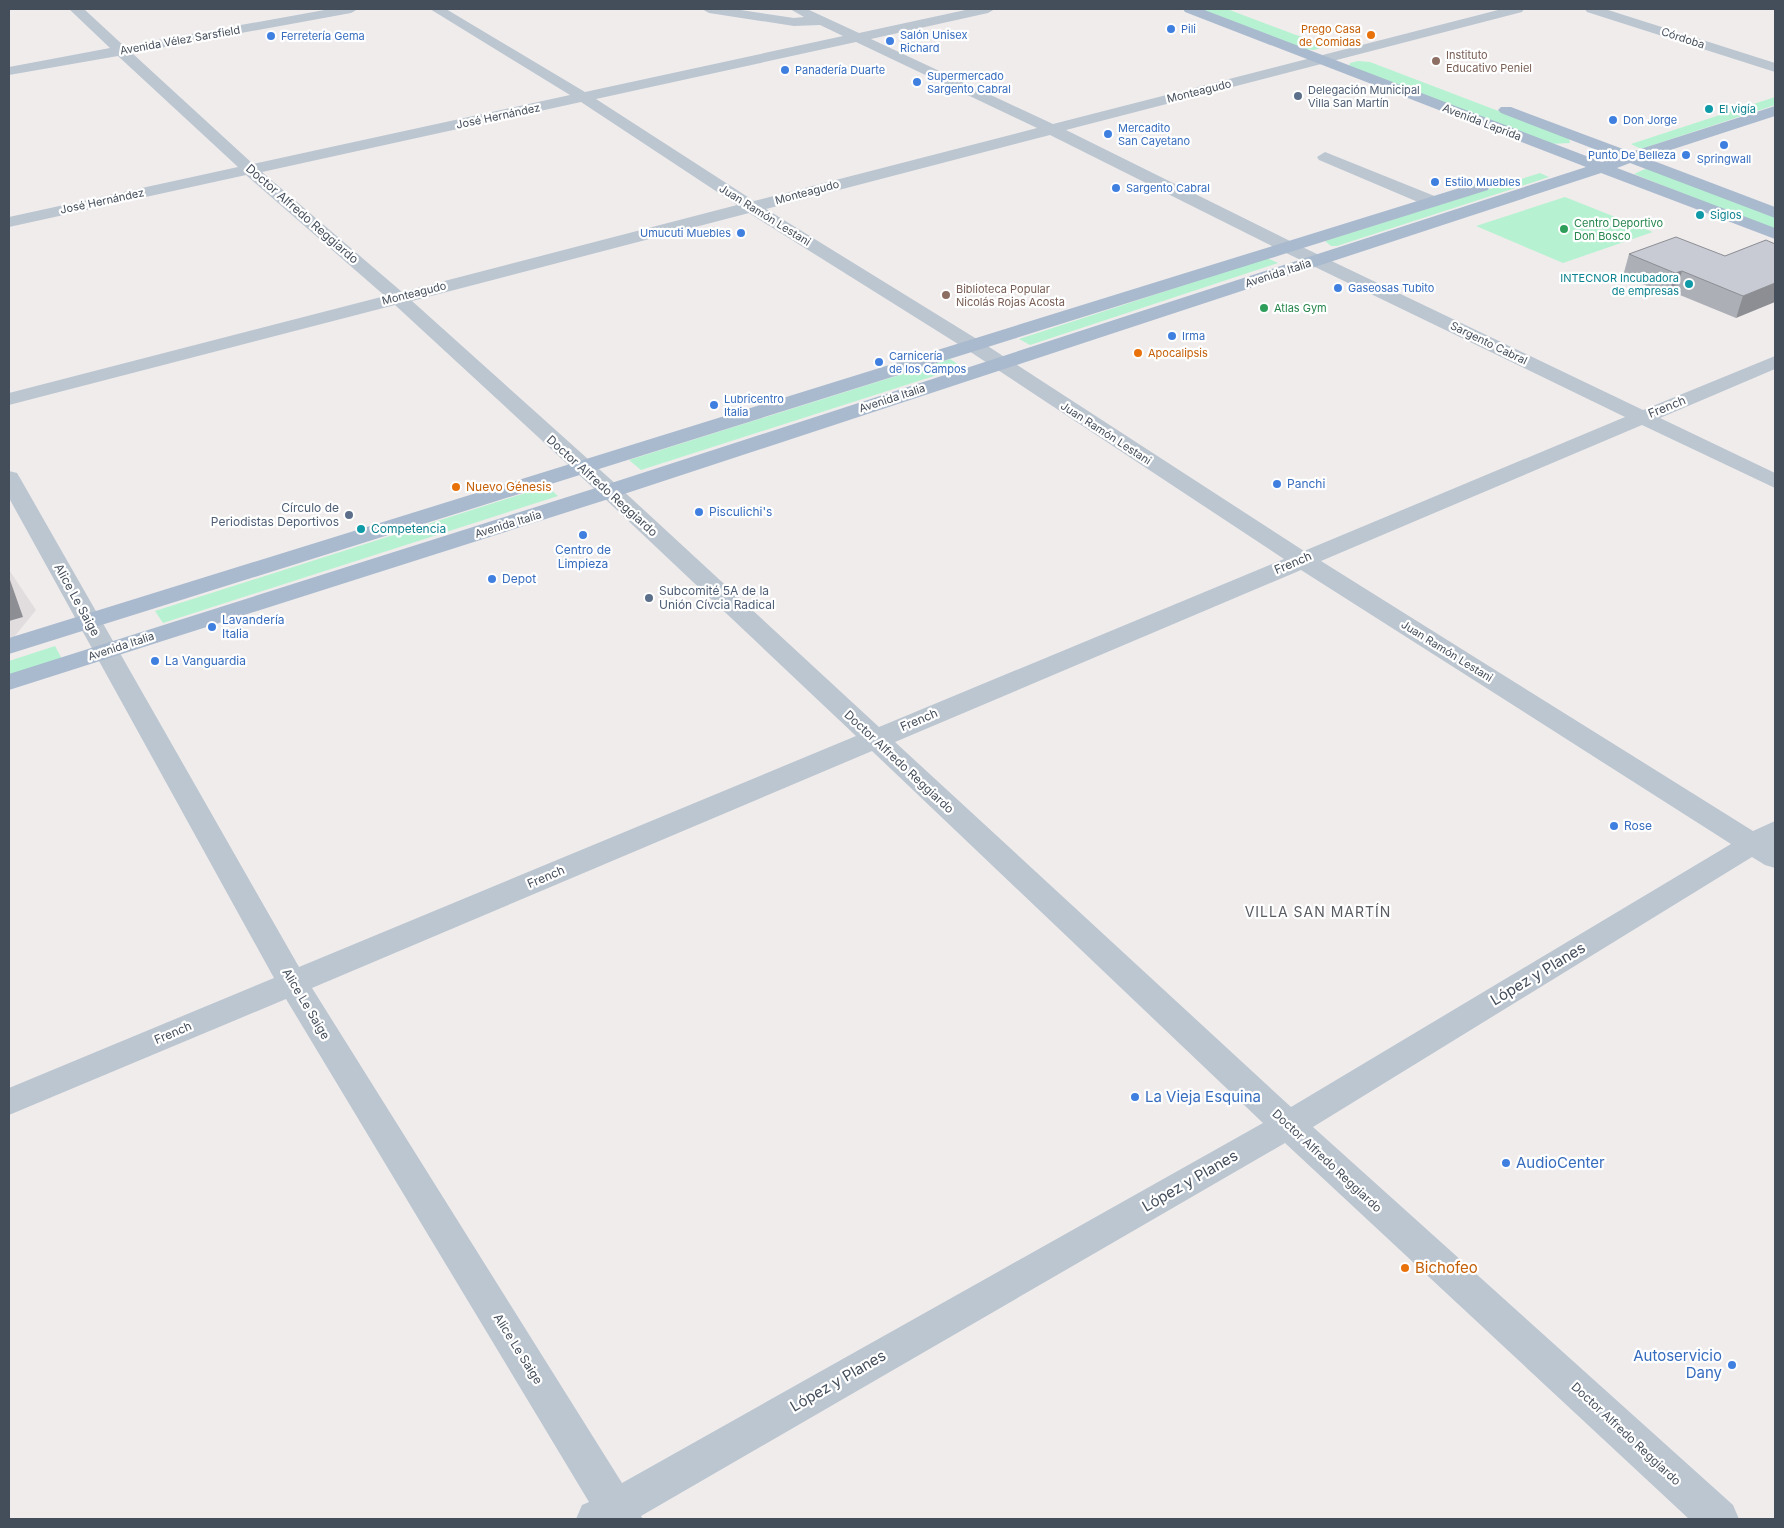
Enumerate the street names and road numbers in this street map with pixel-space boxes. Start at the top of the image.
street label: Avenida Vélez Sarsfield [119,23,241,57]
street label: Córdoba [1659,24,1707,52]
street label: Monteagudo [1165,76,1233,106]
street label: José Hernández [455,100,541,132]
street label: Avenida Laprida [1441,101,1523,143]
street label: Doctor Alfredo Reggiardo [243,161,362,267]
street label: Monteagudo [773,177,841,207]
street label: Juan Ramón Lestani [717,181,813,249]
street label: José Hernández [59,185,145,217]
street label: Avenida Italia [1243,256,1313,290]
street label: Monteagudo [380,278,448,308]
street label: Sargento Cabral [1448,318,1530,368]
street label: Avenida Italia [857,381,927,415]
street label: French [1646,392,1688,421]
street label: Juan Ramón Lestani [1058,399,1154,467]
street label: Doctor Alfredo Reggiardo [544,432,661,539]
street label: Avenida Italia [473,507,543,541]
street label: French [1272,548,1314,577]
street label: Alice Le Saige [51,561,103,638]
street label: Juan Ramón Lestani [1399,617,1495,685]
street label: Avenida Italia [86,629,156,663]
street label: French [898,705,940,734]
street label: Doctor Alfredo Reggiardo [841,707,957,816]
street label: French [525,862,567,891]
street label: López y Planes [1487,938,1589,1009]
street label: Alice Le Saige [279,966,334,1042]
street label: French [152,1018,194,1047]
street label: Doctor Alfredo Reggiardo [1269,1106,1385,1215]
street label: López y Planes [1138,1145,1241,1216]
street label: Alice Le Saige [491,1311,546,1387]
street label: López y Planes [786,1345,889,1416]
street label: Doctor Alfredo Reggiardo [1568,1379,1684,1488]

